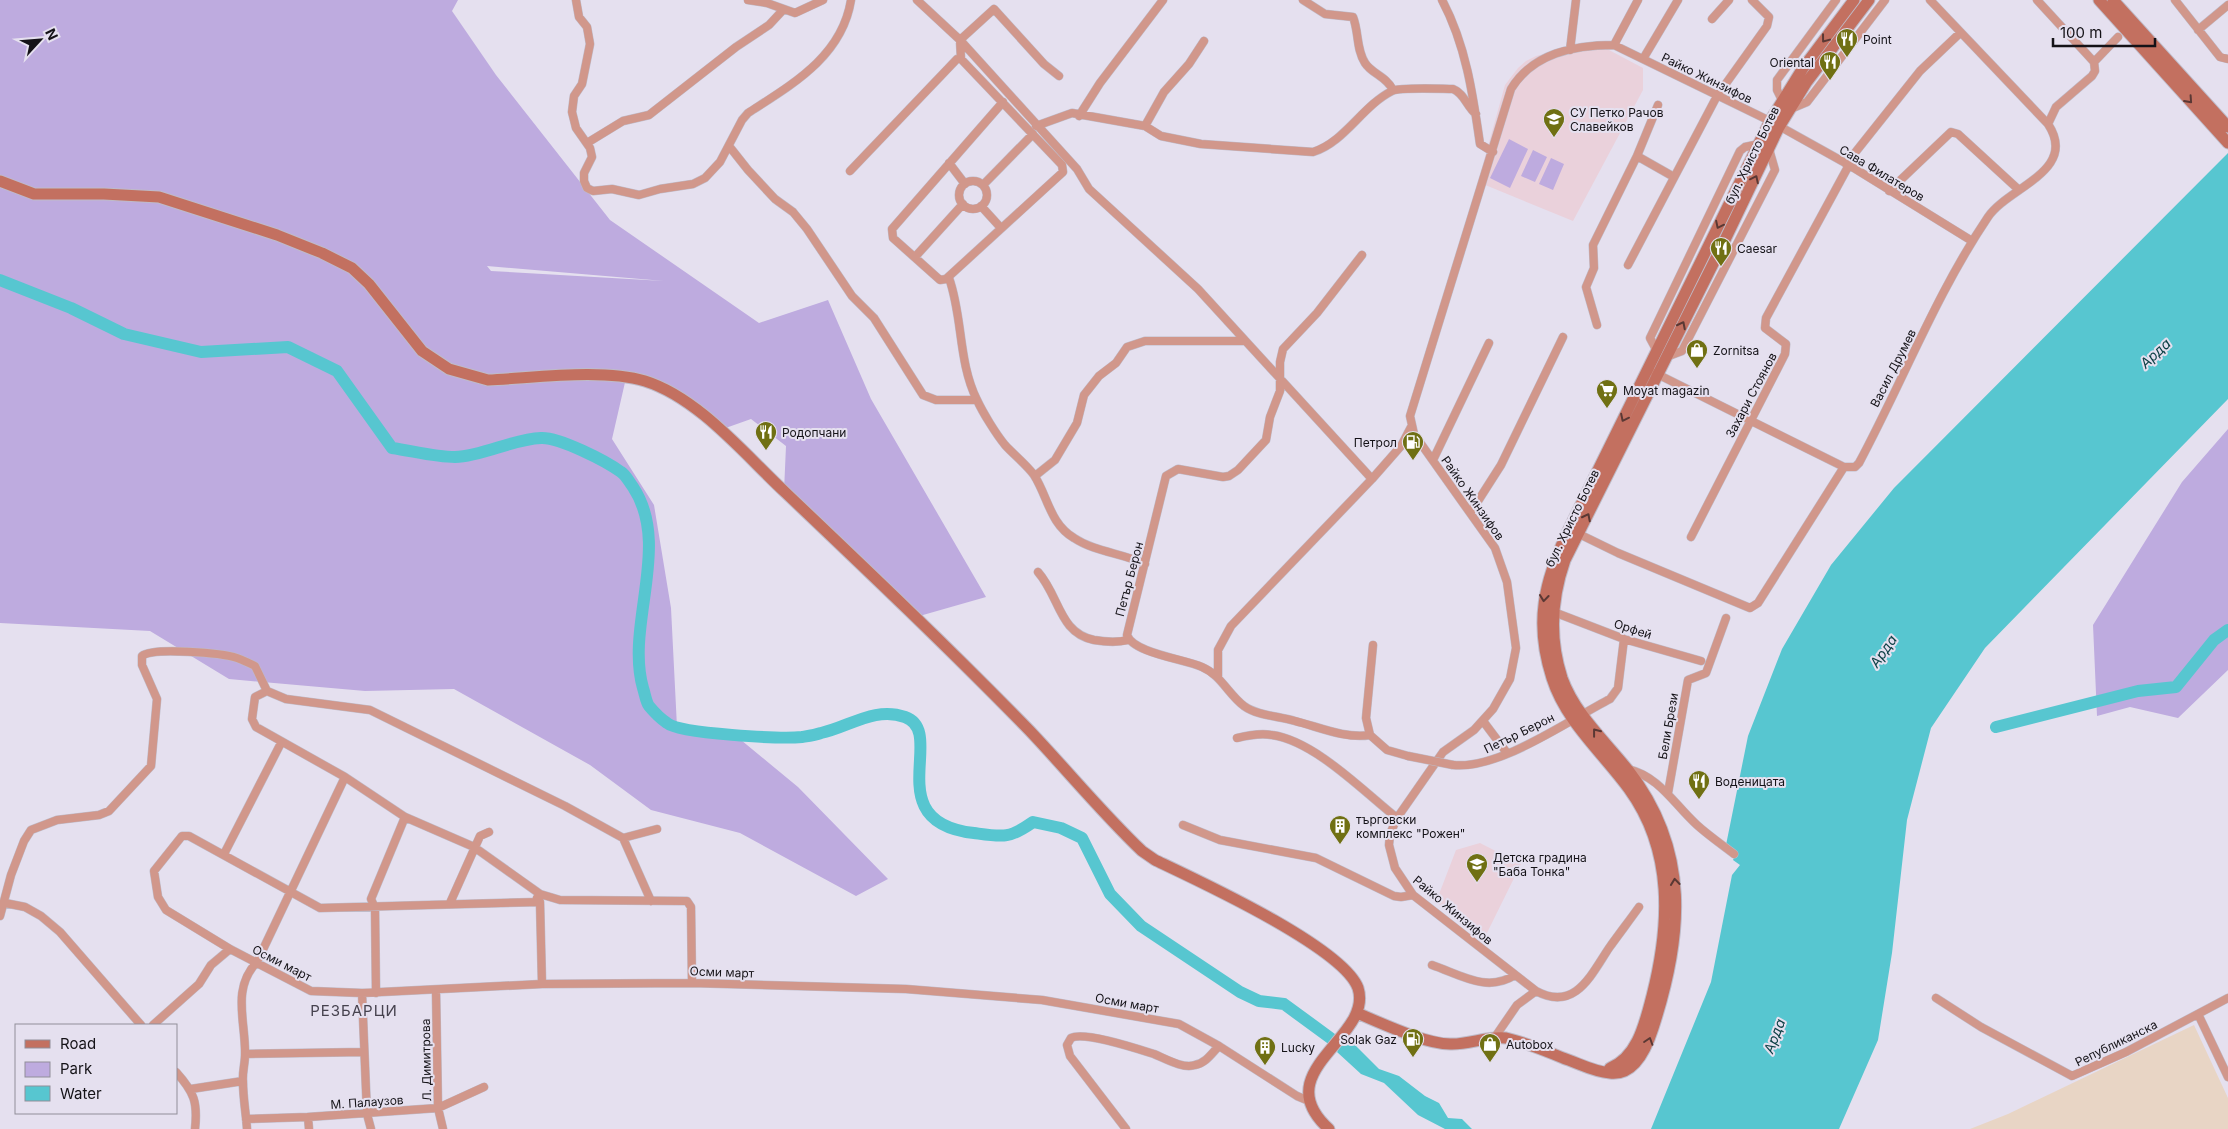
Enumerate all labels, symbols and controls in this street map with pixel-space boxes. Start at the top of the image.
north arrow [15,15,65,65]
scale bar [2053,15,2156,47]
text: 100 m [2060,23,2102,42]
text: N [42,26,62,43]
restaurant icon: Point [1835,27,1859,58]
place label: Point [1863,32,1892,47]
one-way arrow [1822,33,1831,43]
street label: Райко Жинзифов [1659,49,1755,107]
restaurant icon: Oriental [1818,50,1842,81]
place label: Oriental [1769,55,1814,70]
one-way arrow [2183,94,2192,103]
street label: бул. Христо Ботев [1722,104,1782,206]
place label: СУ Петко Рачов Славейков [1570,105,1664,134]
school or university icon: СУ Петко Рачов Славейков [1542,107,1566,138]
street label: Сава Филатеров [1837,142,1928,204]
one-way arrow [1749,175,1759,184]
one-way arrow [1715,220,1725,229]
restaurant icon: Caesar [1709,236,1733,267]
place label: Caesar [1737,241,1778,256]
one-way arrow [1676,321,1686,330]
street label: Васил Друмев [1867,326,1919,410]
water label: Арда [2135,334,2174,372]
shop icon: Zornitsa [1685,338,1709,369]
place label: Zornitsa [1713,343,1759,358]
street label: Захари Стоянов [1722,350,1780,440]
supermarket icon: Moyat magazin [1595,378,1619,409]
place label: Moyat magazin [1623,383,1710,398]
one-way arrow [1620,413,1630,422]
restaurant icon: Родопчани [754,420,778,451]
place label: Родопчани [782,425,846,440]
fuel station icon: Петрол [1401,430,1425,461]
place label: Петрол [1354,435,1397,450]
street label: Райко Жинзифов [1438,453,1508,543]
street label: бул. Христо Ботев [1542,467,1602,569]
one-way arrow [1581,513,1591,522]
street label: Петър Берон [1112,540,1146,618]
one-way arrow [1539,594,1550,602]
street label: Орфей [1612,616,1654,642]
water label: Арда [1865,631,1900,671]
street label: Бели Брези [1655,692,1681,760]
street label: Петър Берон [1481,709,1557,757]
one-way arrow [1592,728,1601,737]
restaurant icon: Воденицата [1687,769,1711,800]
place label: Воденицата [1715,774,1785,789]
place label: търговски комплекс "Рожен" [1356,812,1465,841]
building icon: търговски комплекс "Рожен" [1328,814,1352,845]
place label: Детска градина "Баба Тонка" [1493,850,1587,879]
school or university icon: Детска градина "Баба Тонка" [1465,852,1489,883]
street label: Райко Жинзифов [1410,872,1496,948]
one-way arrow [1670,877,1681,885]
street label: Осми март [250,942,315,985]
street label: Осми март [689,963,755,981]
street label: Осми март [1094,990,1161,1016]
district label: РЕЗБАРЦИ [310,1001,398,1020]
water label: Арда [1759,1016,1788,1057]
street label: Републиканска [2072,1017,2160,1069]
street label: Л. Димитрова [418,1018,434,1102]
legend [15,1024,178,1114]
fuel station icon: Solak Gaz [1401,1027,1425,1058]
place label: Solak Gaz [1340,1032,1397,1047]
shop icon: Autobox [1478,1032,1502,1063]
text: Road [60,1034,96,1053]
building icon: Lucky [1253,1035,1277,1066]
place label: Autobox [1506,1037,1554,1052]
one-way arrow [1643,1037,1653,1045]
place label: Lucky [1281,1040,1315,1055]
text: Park [60,1059,93,1078]
text: Water [60,1084,102,1103]
street label: М. Палаузов [330,1092,404,1112]

